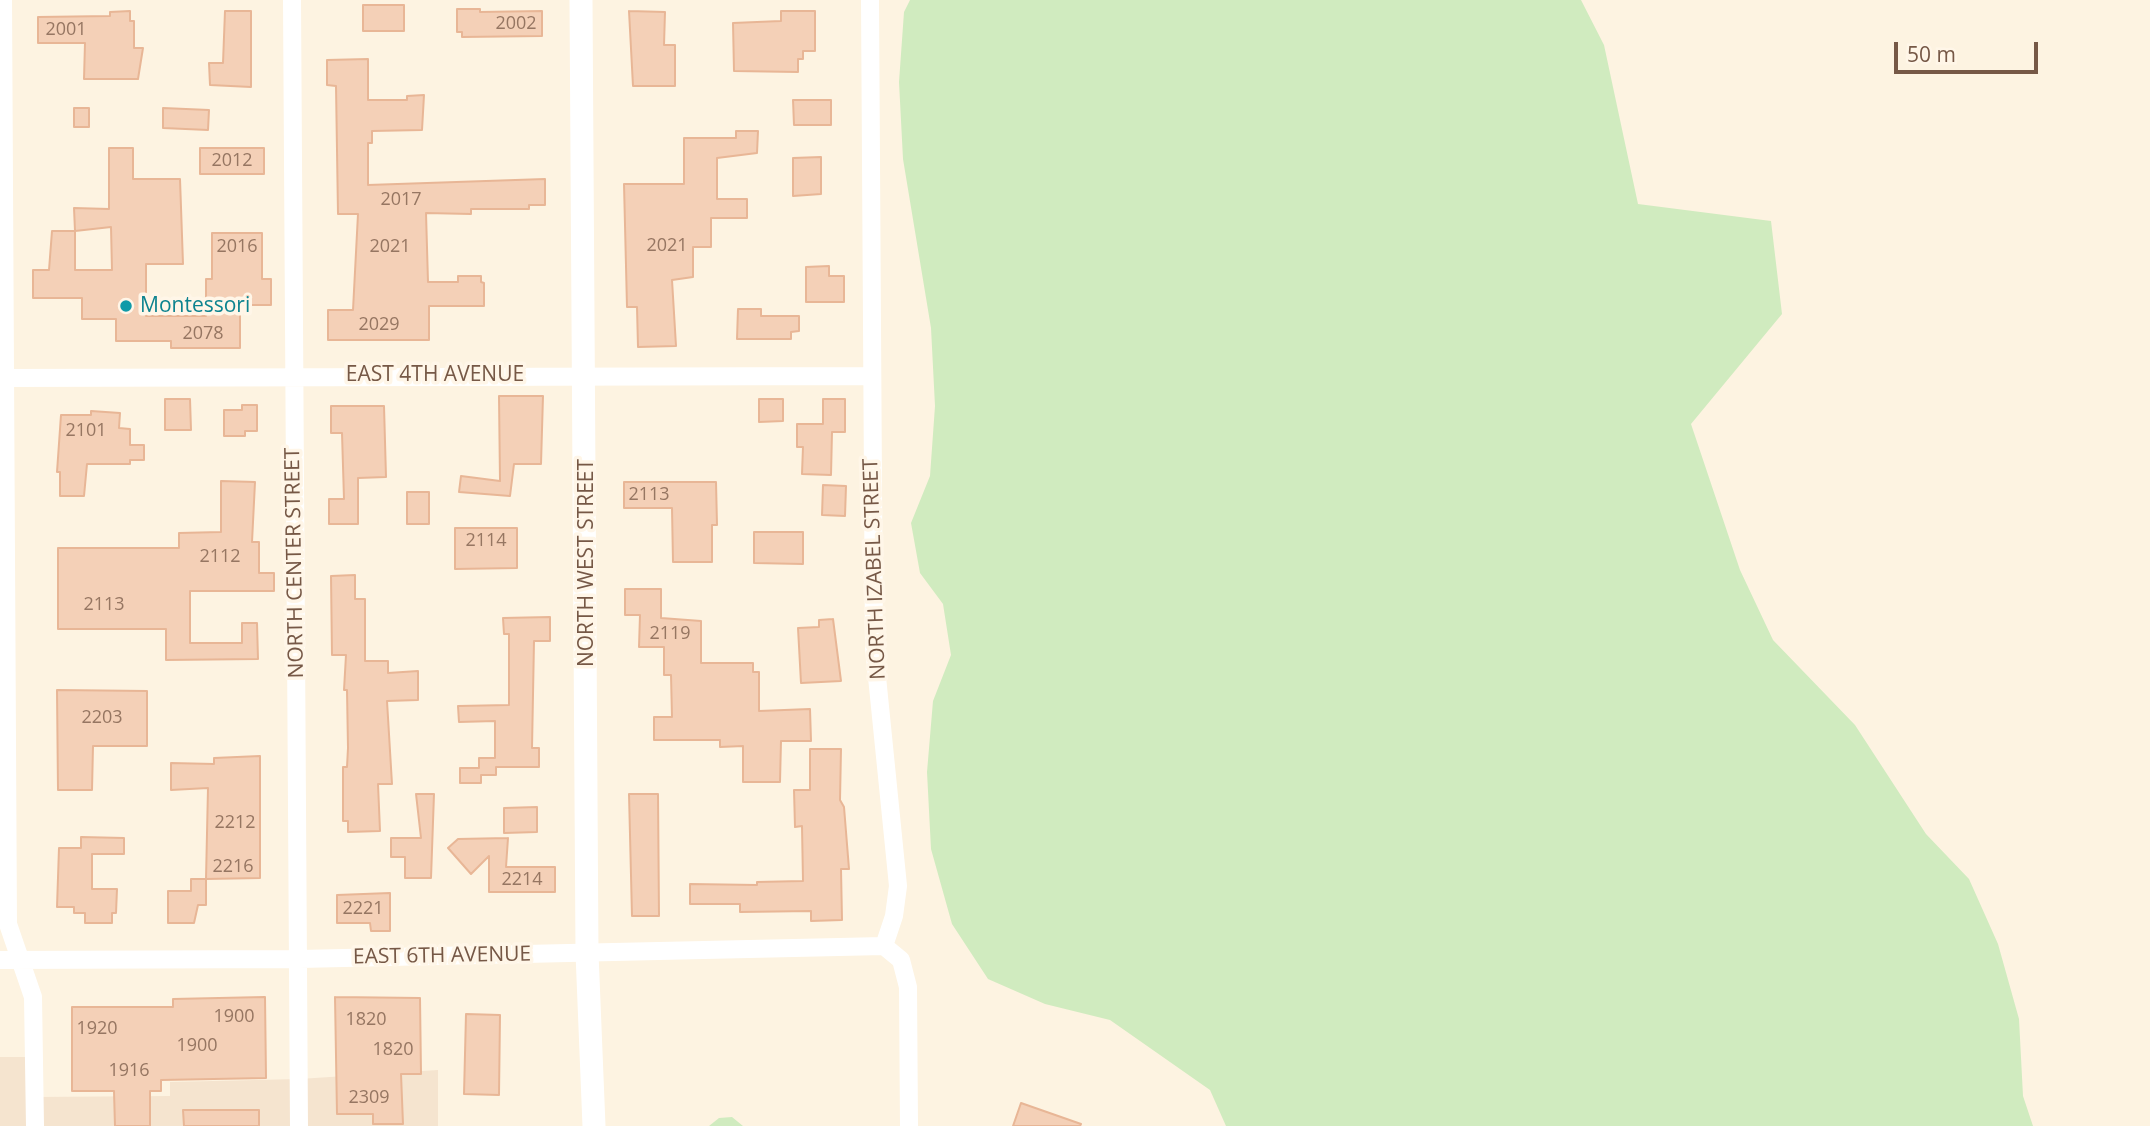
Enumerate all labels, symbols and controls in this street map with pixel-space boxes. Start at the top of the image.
house number: 2002 [495,13,537,35]
house number: 2001 [45,19,87,41]
scale bar [1898,28,2042,72]
text: 50 m [1907,40,1956,68]
house number: 2012 [211,150,253,172]
house number: 2017 [380,189,422,211]
house number: 2021 [646,235,688,257]
house number: 2016 [216,236,258,258]
house number: 2021 [369,236,411,258]
place label: Montessori [140,293,250,319]
marker: Montessori [118,298,134,314]
house number: 2029 [358,314,400,336]
house number: 2078 [182,323,224,345]
street label: EAST 4TH AVENUE [346,362,524,388]
house number: 2101 [65,420,107,442]
street label: NORTH CENTER STREET [280,447,310,679]
street label: NORTH IZABEL STREET [859,458,891,680]
street label: NORTH WEST STREET [574,459,600,667]
house number: 2113 [628,484,670,506]
house number: 2114 [465,530,507,552]
house number: 2112 [199,546,241,568]
house number: 2113 [83,594,125,616]
house number: 2119 [649,623,691,645]
house number: 2203 [81,707,123,729]
house number: 2212 [214,812,256,834]
house number: 2216 [212,856,254,878]
house number: 2214 [501,869,543,891]
house number: 2221 [342,898,384,920]
street label: EAST 6TH AVENUE [353,942,531,970]
house number: 1900 [213,1006,255,1028]
house number: 1820 [345,1009,387,1031]
house number: 1920 [76,1018,118,1040]
house number: 1900 [176,1035,218,1057]
house number: 1820 [372,1039,414,1061]
house number: 1916 [108,1060,150,1082]
house number: 2309 [348,1087,390,1109]

